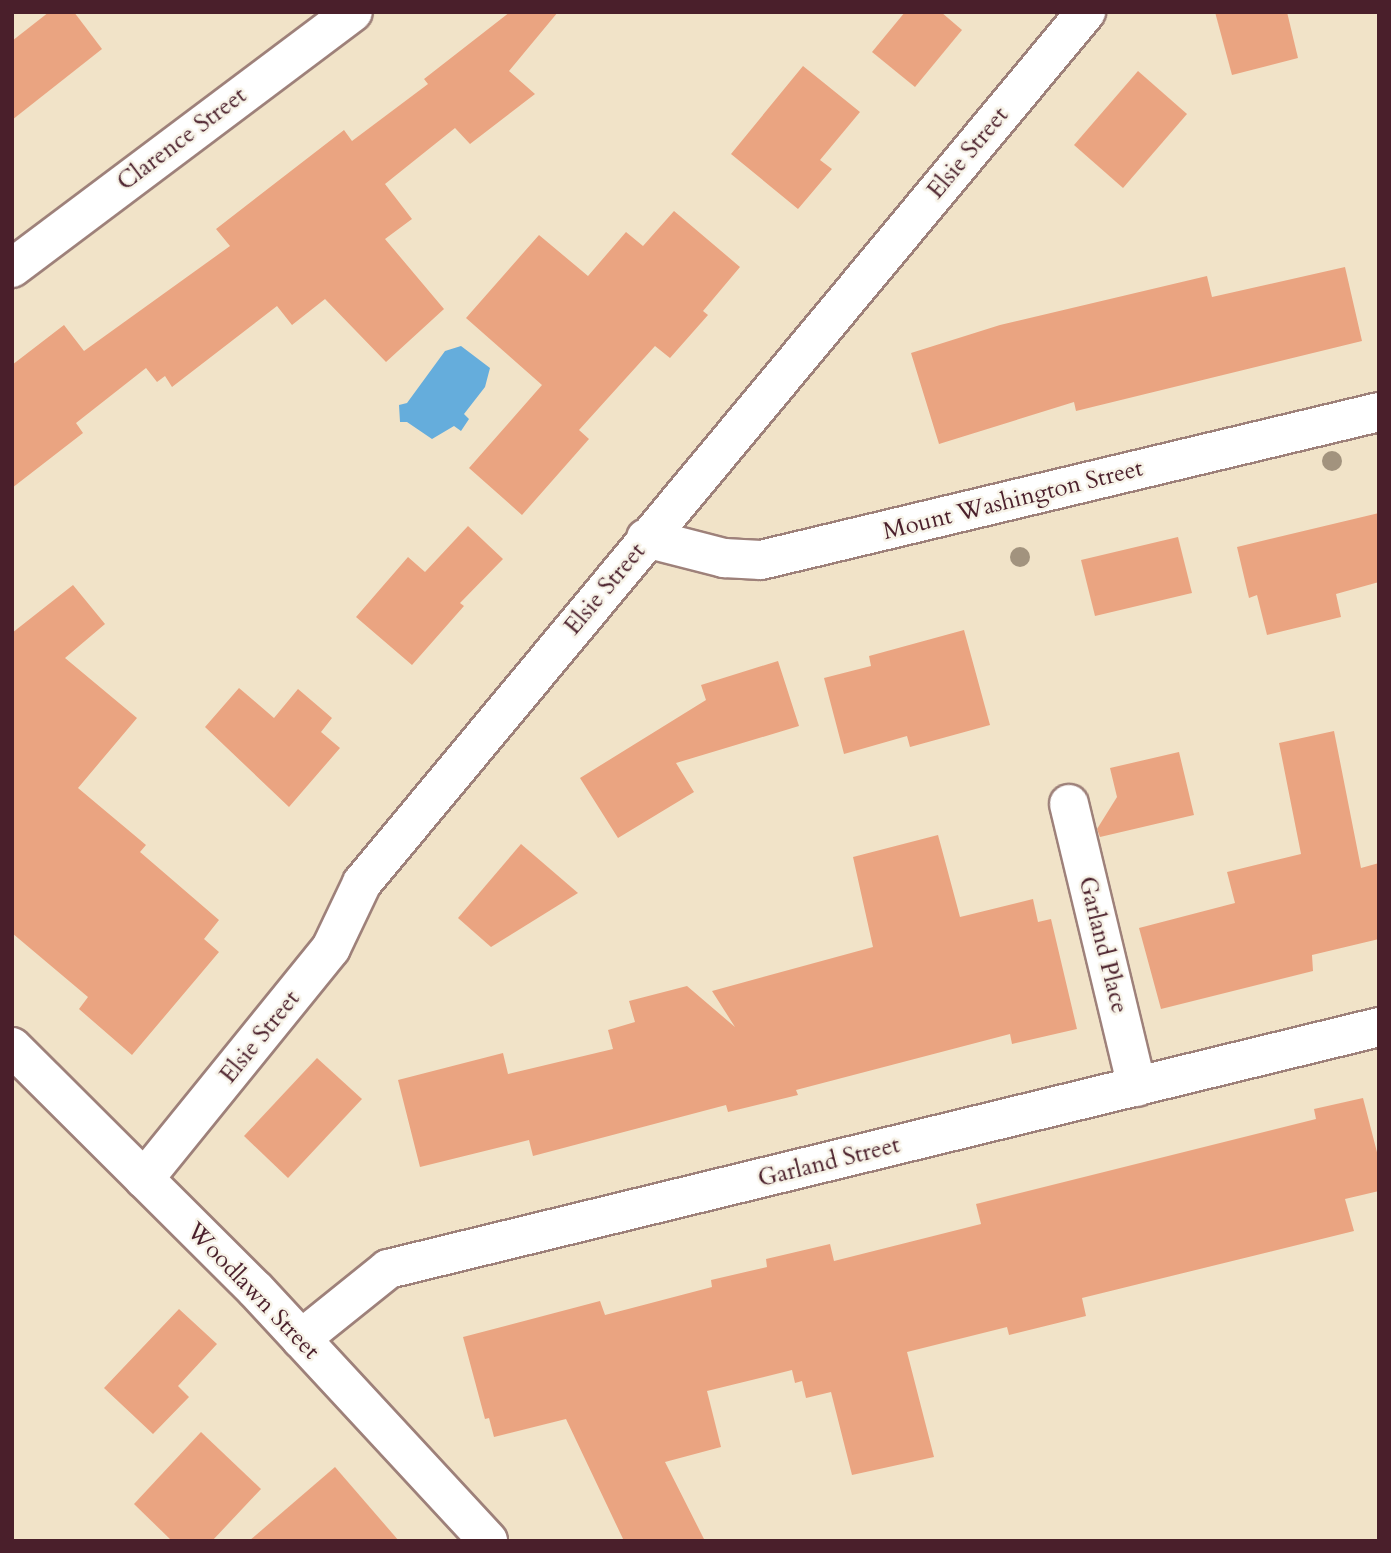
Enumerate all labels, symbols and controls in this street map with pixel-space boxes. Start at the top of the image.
street label: Clarence Street [112,81,252,197]
street label: Elsie Street [921,101,1015,205]
street label: Mount Washington Street [880,454,1146,546]
street label: Elsie Street [558,537,652,641]
street label: Garland Place [1072,874,1134,1016]
street label: Elsie Street [214,985,306,1089]
street label: Garland Street [755,1130,903,1194]
street label: Woodlawn Street [181,1217,325,1365]

